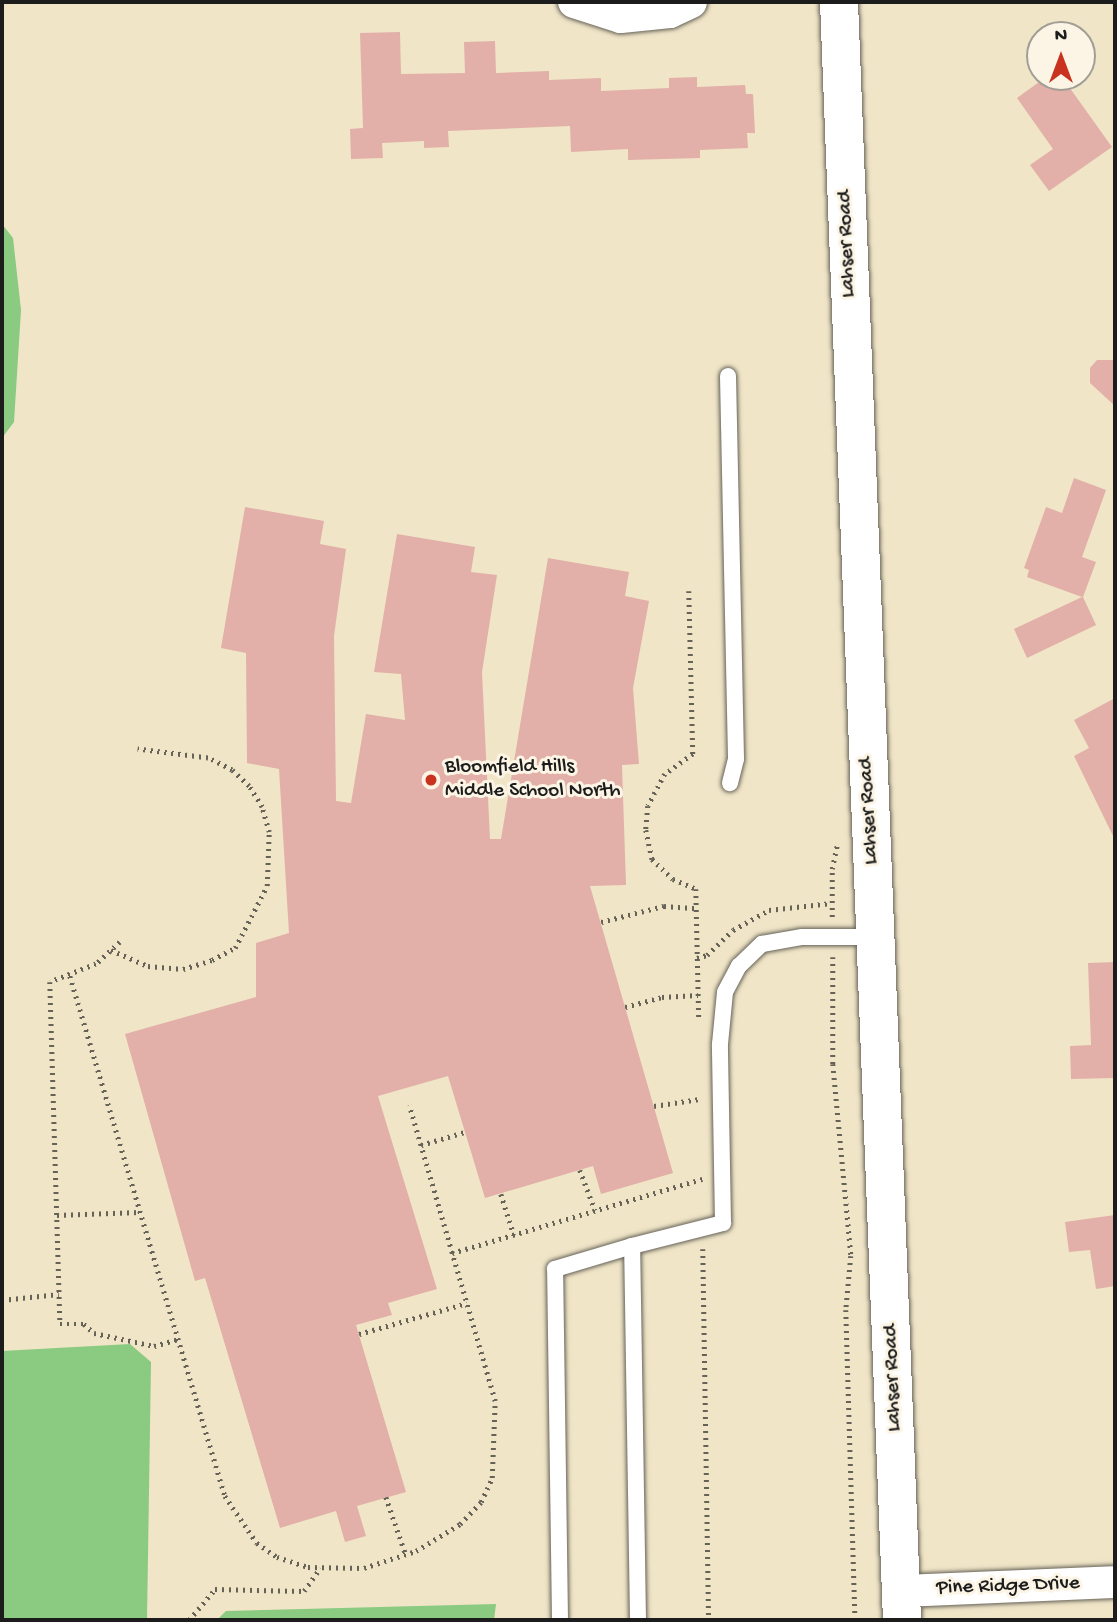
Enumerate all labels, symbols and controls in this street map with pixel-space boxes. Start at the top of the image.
north arrow [1026,21,1096,91]
text: N [1055,25,1067,48]
street label: Lahser Road [834,190,862,298]
place label: Bloomfield Hills Middle School North [445,755,621,805]
street label: Lahser Road [855,757,885,865]
marker: Bloomfield Hills Middle School North [423,772,439,788]
street label: Lahser Road [880,1324,908,1432]
street label: Pine Ridge Drive [936,1572,1080,1602]

